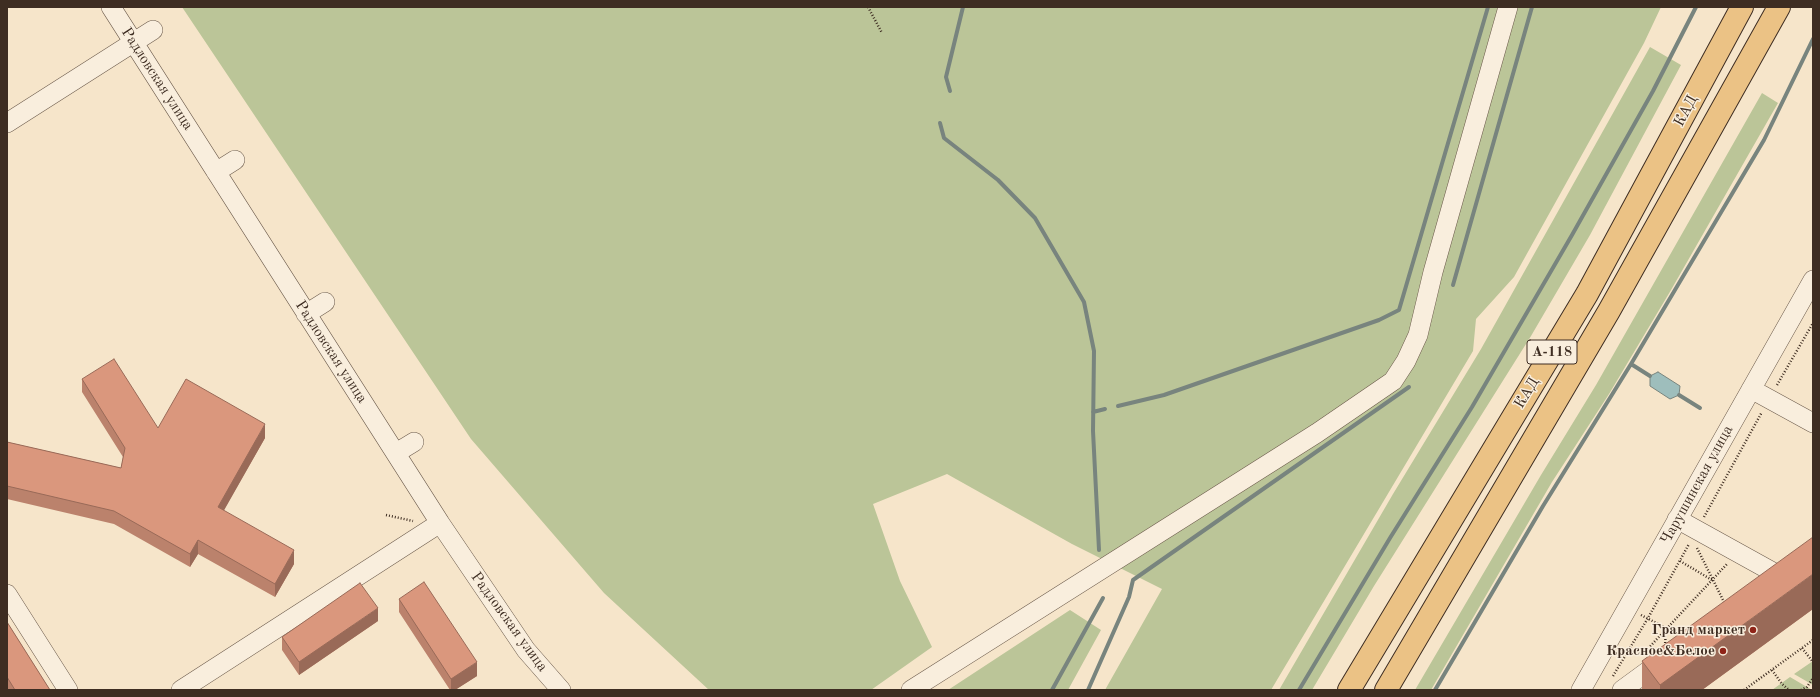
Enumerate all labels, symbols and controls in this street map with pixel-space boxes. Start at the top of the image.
street label: Радловская улица [117,24,197,134]
street label: КАД [1670,92,1702,130]
street label: Радловская улица [291,297,371,407]
road number: А-118 [1527,340,1577,364]
street label: КАД [1511,374,1543,412]
street label: Чарушинская улица [1657,422,1737,548]
street label: Радловская улица [467,569,551,675]
place label: Гранд маркет [1651,621,1745,639]
marker: Гранд маркет [1748,625,1758,635]
place label: Красное&Белое [1606,642,1715,660]
marker: Красное&Белое [1718,646,1728,656]

